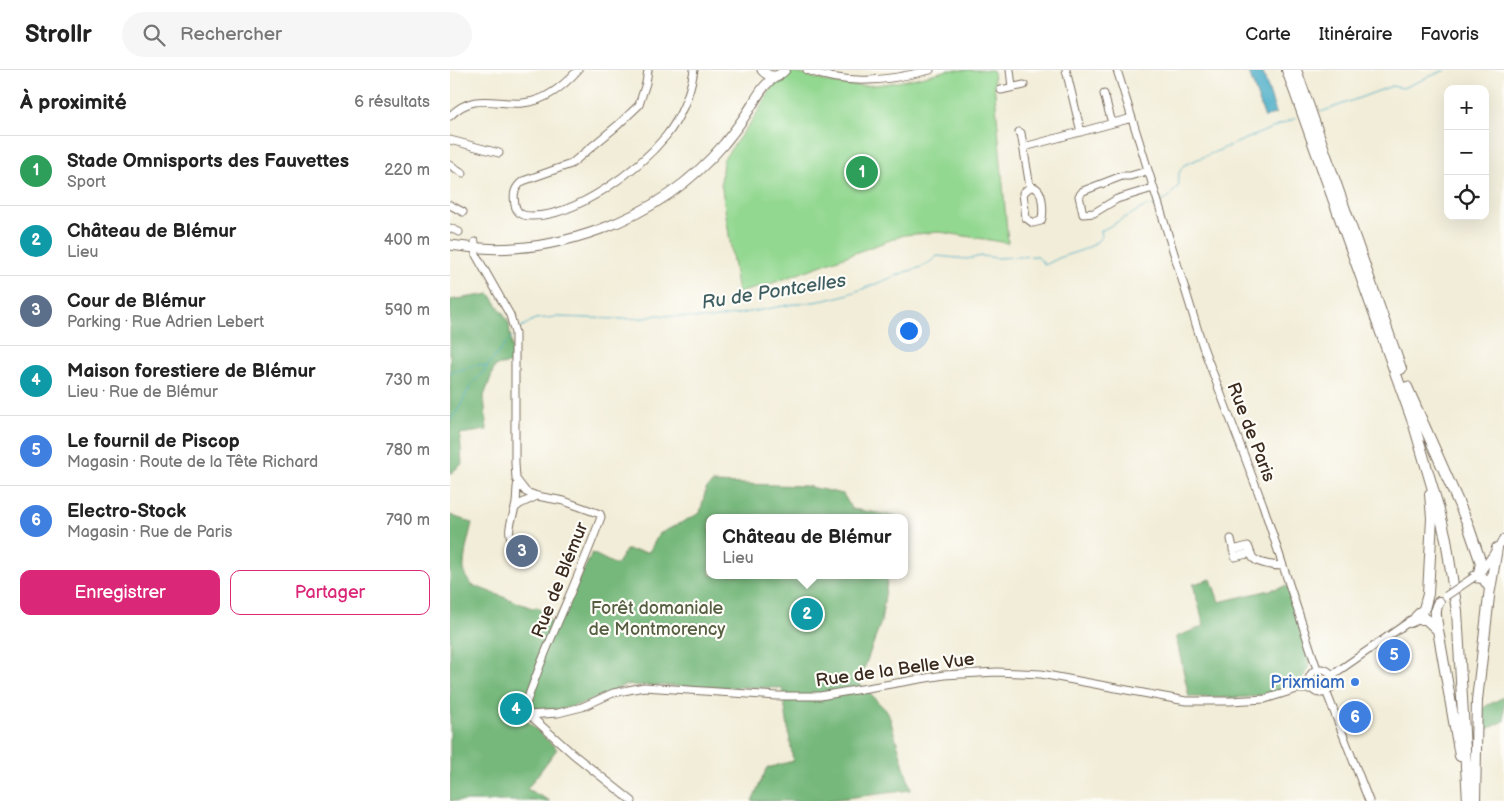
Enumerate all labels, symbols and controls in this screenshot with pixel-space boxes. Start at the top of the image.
search box [122,12,472,57]
text: Strollr [25,20,92,49]
icon: search [140,21,168,49]
text: Rechercher [180,23,282,46]
text: Carte [1245,24,1291,45]
text: Itinéraire [1319,24,1392,45]
text: Favoris [1420,24,1479,45]
map controls [1444,85,1489,220]
button: + [1444,85,1489,130]
text: À proximité [20,90,127,115]
text: 6 résultats [354,93,430,112]
button: − [1444,130,1489,175]
text: Stade Omnisports des Fauvettes [67,150,349,173]
pin: 1 [846,153,878,191]
text: 1 [33,161,39,180]
text: 220 m [384,161,430,180]
text: Sport [67,173,106,192]
button: locate [1444,175,1489,220]
text: Château de Blémur [67,220,236,243]
text: 2 [31,231,41,250]
text: 400 m [384,231,430,250]
text: Lieu [67,243,98,262]
water label: Ru de Pontcelles [700,269,848,315]
text: Cour de Blémur [67,290,206,313]
text: 3 [31,301,41,320]
text: 590 m [385,301,430,320]
text: Parking · Rue Adrien Lebert [67,313,264,332]
your location [896,318,922,344]
text: Maison forestiere de Blémur [67,360,316,383]
text: 4 [31,371,41,390]
text: 730 m [385,371,430,390]
street label: Rue de Paris [1222,379,1280,485]
text: Lieu · Rue de Blémur [67,383,218,402]
text: Le fournil de Piscop [67,430,240,453]
text: 5 [31,441,41,460]
text: 780 m [386,441,430,460]
text: Magasin · Route de la Tête Richard [67,453,318,472]
text: Electro-Stock [67,500,186,523]
text: 6 [31,511,41,530]
text: 790 m [386,511,430,530]
popup [706,514,908,579]
street label: Rue de Blémur [527,519,593,641]
text: Magasin · Rue de Paris [67,523,232,542]
text: Château de Blémur [722,526,892,549]
pin: 3 [506,532,538,570]
text: Lieu [722,549,754,568]
button: Enregistrer [20,570,220,615]
button: Partager [230,570,430,615]
pin: 2 [791,595,823,633]
park label: Forêt domaniale de Montmorency [589,598,726,640]
pin: 5 [1378,636,1410,674]
street label: Rue de la Belle Vue [814,648,976,692]
place label: Prixmiam [1270,672,1345,693]
marker: Prixmiam [1349,676,1361,688]
pin: 4 [500,690,532,728]
pin: 6 [1339,698,1371,736]

